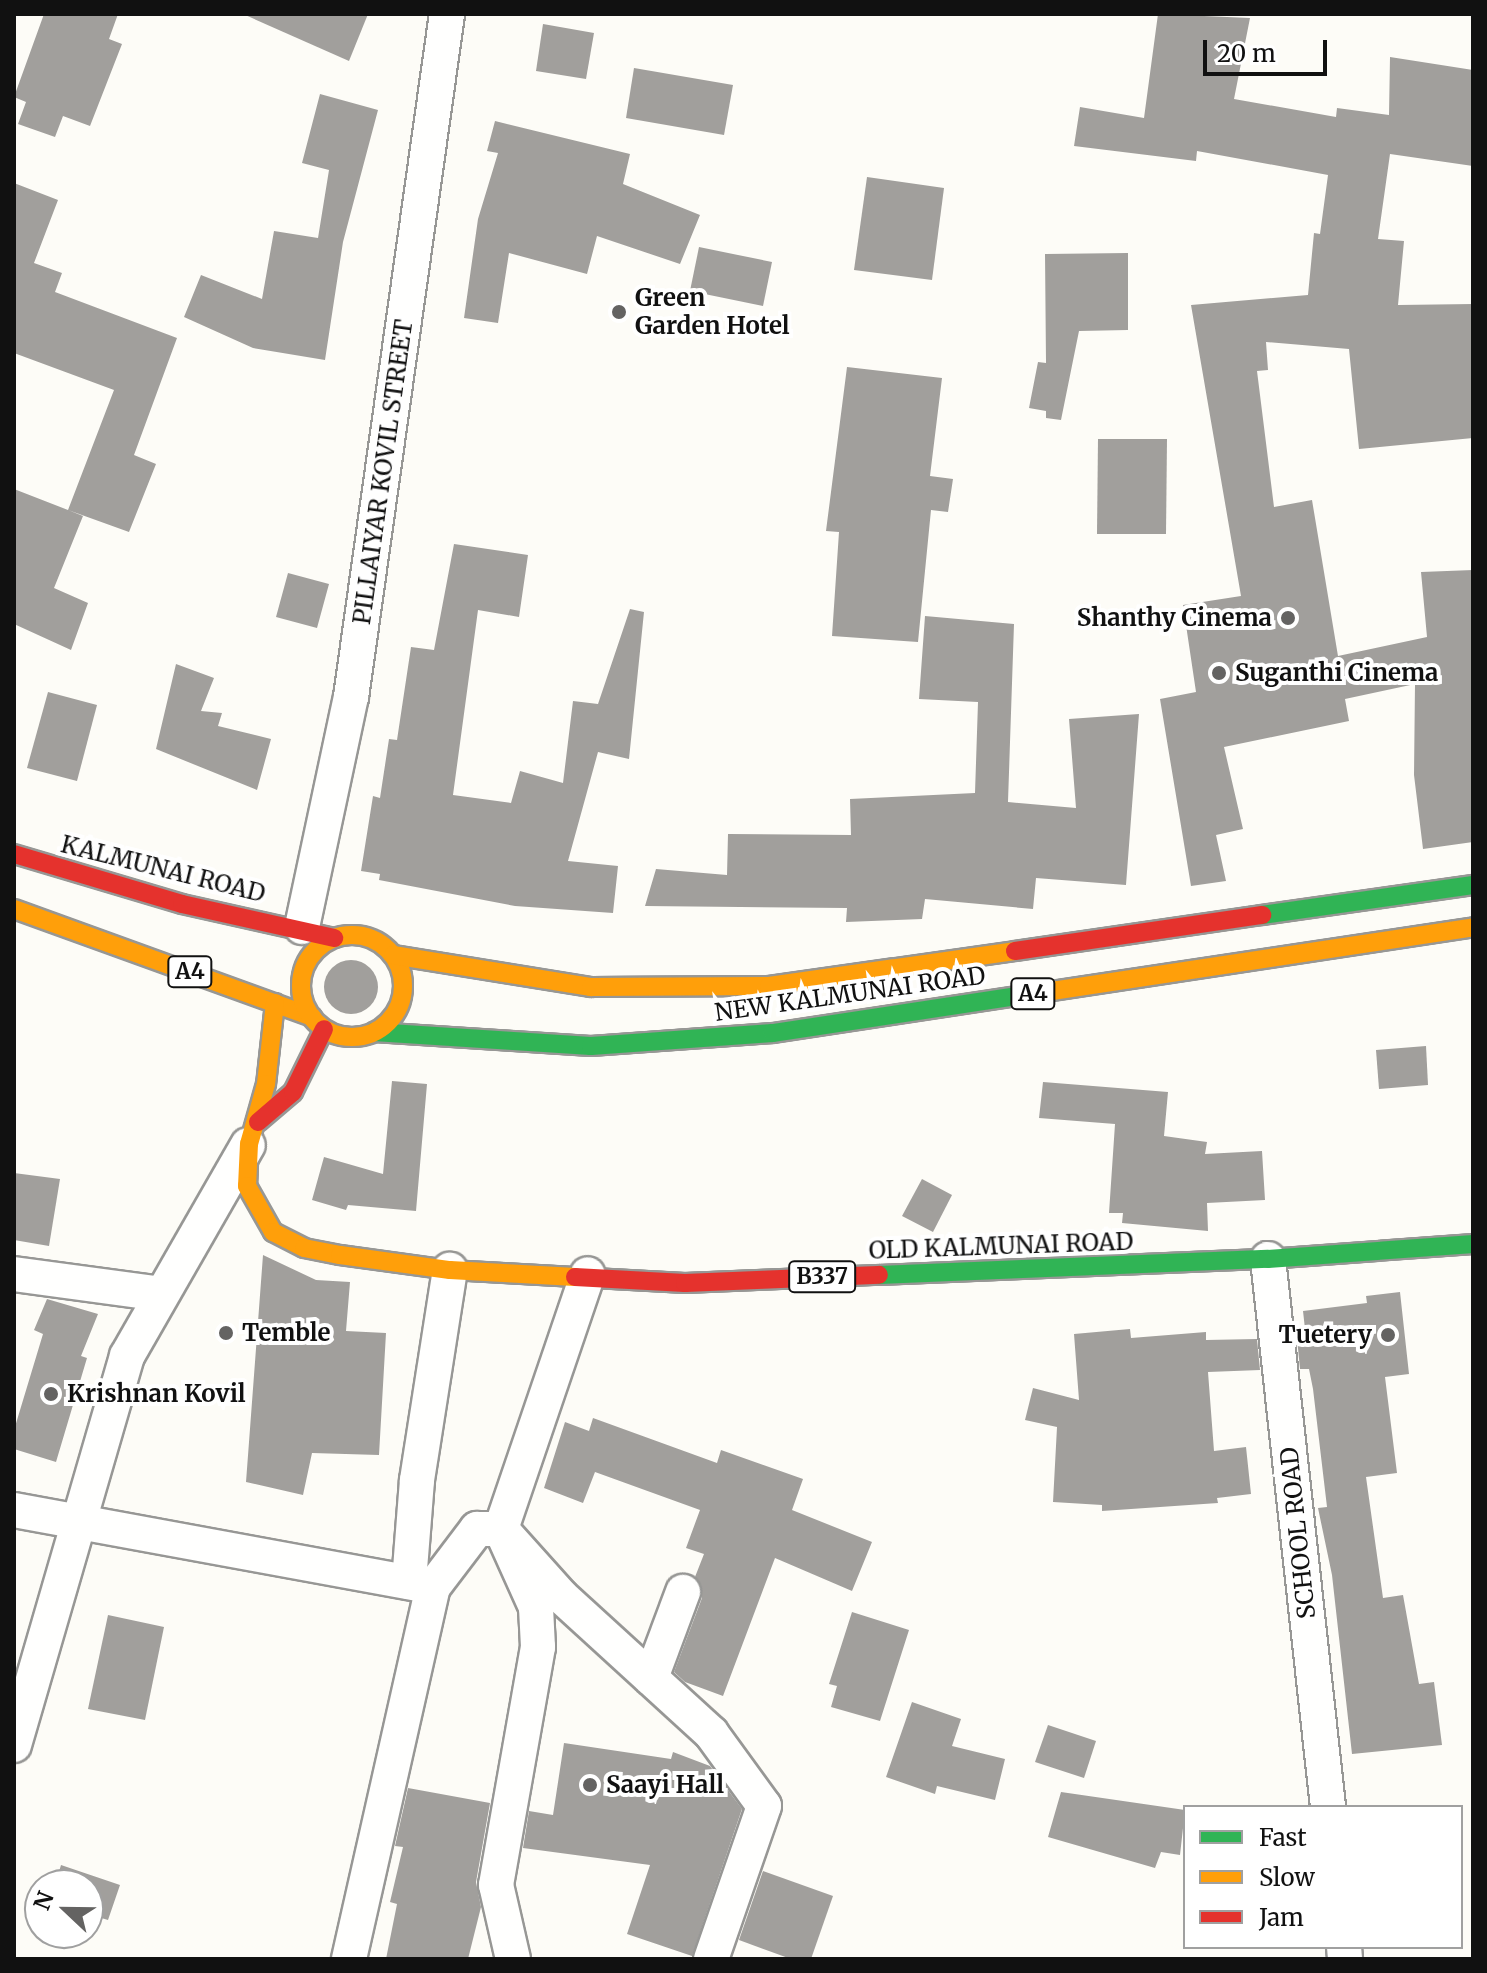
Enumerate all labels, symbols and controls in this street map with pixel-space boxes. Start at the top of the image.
scale bar [1207,24,1331,74]
text: 20 m [1217,38,1276,69]
place label: Green Garden Hotel [635,284,790,340]
marker: Green Garden Hotel [610,303,628,321]
street label: PILLAIYAR KOVIL STREET [347,318,419,626]
place label: Shanthy Cinema [1077,604,1272,632]
marker: Shanthy Cinema [1279,609,1297,627]
place label: Suganthi Cinema [1235,659,1439,687]
marker: Suganthi Cinema [1210,664,1228,682]
street label: KALMUNAI ROAD [58,830,268,908]
road number: A4 [166,954,214,990]
street label: NEW KALMUNAI ROAD [713,961,987,1027]
road number: A4 [1009,976,1057,1012]
street label: OLD KALMUNAI ROAD [868,1227,1134,1265]
road number: B337 [788,1259,856,1295]
place label: Temble [242,1319,331,1347]
place label: Tuetery [1279,1321,1372,1349]
marker: Temble [217,1324,235,1342]
marker: Tuetery [1379,1326,1397,1344]
place label: Krishnan Kovil [67,1380,246,1408]
marker: Krishnan Kovil [42,1385,60,1403]
street label: SCHOOL ROAD [1275,1446,1321,1620]
place label: Saayi Hall [606,1771,724,1799]
marker: Saayi Hall [581,1776,599,1794]
legend [1183,1805,1463,1949]
text: Fast [1259,1822,1307,1853]
text: Slow [1259,1862,1315,1893]
north arrow [24,1869,104,1949]
text: N [27,1887,60,1914]
text: Jam [1259,1902,1304,1933]

